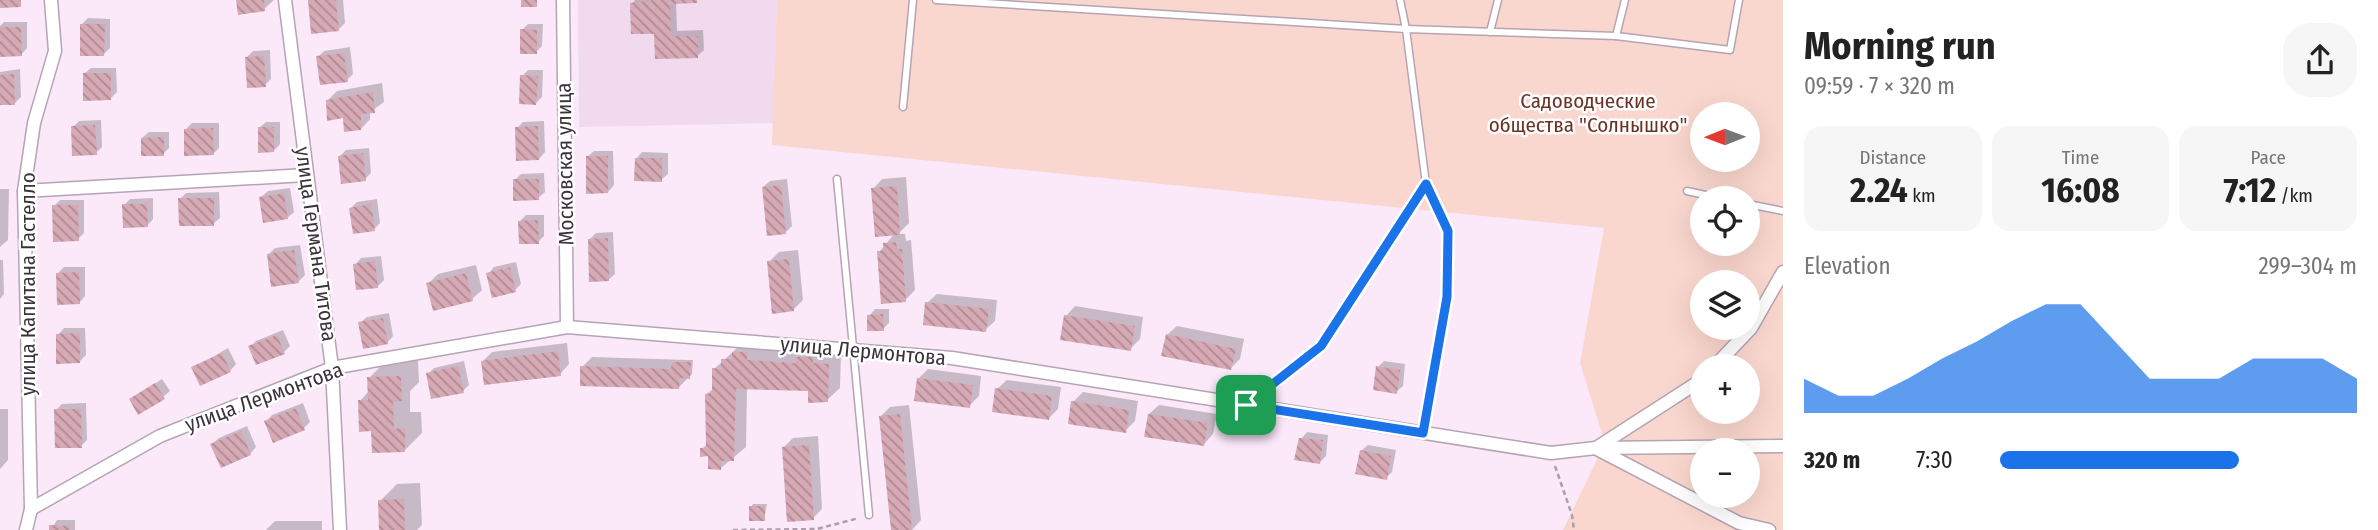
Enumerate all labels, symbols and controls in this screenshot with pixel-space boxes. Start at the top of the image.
text: Morning run [1804,23,1996,69]
button: share [2283,23,2357,97]
text: 09:59 · 7 × 320 m [1804,72,1955,100]
street label: Московская улица [551,82,579,246]
park label: Садоводческие общества "Солнышко" [1489,88,1687,138]
north arrow [1690,102,1760,172]
map controls [1690,102,1760,508]
street label: улица Германа Титова [289,145,343,343]
text: Distance [1860,146,1926,169]
text: Time [2062,146,2099,169]
text: Pace [2250,146,2286,169]
text: 2.24 [1850,169,1908,211]
text: 16:08 [2041,169,2120,211]
text: 7:12 [2223,169,2276,211]
street label: улица Капитана Гастелло [15,172,41,396]
text: km [1908,184,1936,207]
text: /km [2276,184,2313,207]
button: locate [1690,186,1760,256]
text: Elevation [1804,252,1891,280]
text: 299–304 m [2259,252,2357,280]
button: layers [1690,270,1760,340]
street label: улица Лермонтова [779,331,947,371]
button: + [1690,354,1760,424]
street label: улица Лермонтова [181,356,347,438]
pin [1216,375,1276,435]
icon: arrive [1227,386,1265,424]
button: − [1690,438,1760,508]
text: 320 m [1804,446,1860,474]
text: 7:30 [1916,446,1953,474]

